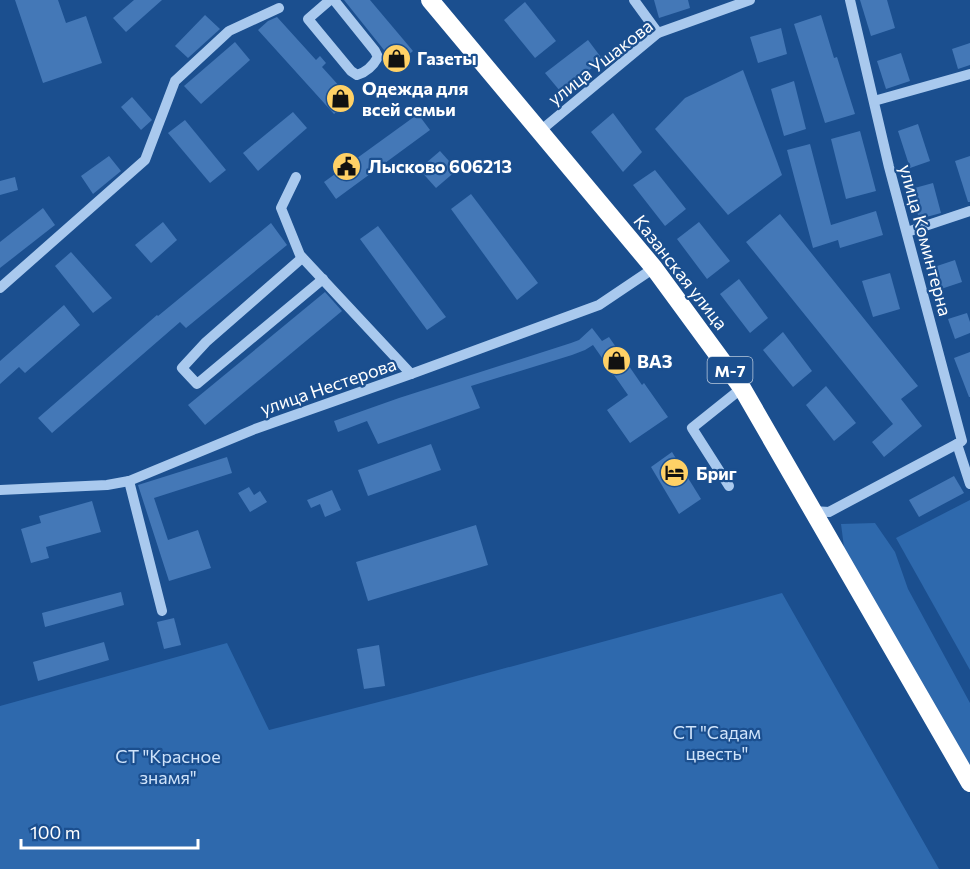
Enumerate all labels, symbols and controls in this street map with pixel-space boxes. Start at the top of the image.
street label: улица Ушакова [543,14,657,110]
shop icon: Газеты [380,42,412,74]
place label: Газеты [417,47,477,69]
place label: Одежда для всей семьи [362,77,468,120]
shop icon: Одежда для всей семьи [325,82,357,114]
public building icon: Лысково 606213 [331,150,363,182]
place label: Лысково 606213 [368,155,512,177]
street label: улица Коминтерна [895,162,957,318]
street label: Казанская улица [629,210,733,334]
shop icon: ВАЗ [600,345,632,377]
place label: ВАЗ [637,350,673,372]
street label: улица Нестерова [257,352,399,420]
road number: М-7 [708,357,752,383]
hotel icon: Бриг [659,457,691,489]
place label: Бриг [696,462,737,484]
park label: СТ "Садам цвесть" [673,721,761,764]
park label: СТ "Красное знамя" [115,745,221,788]
scale bar [21,812,198,850]
text: 100 m [30,821,80,843]

